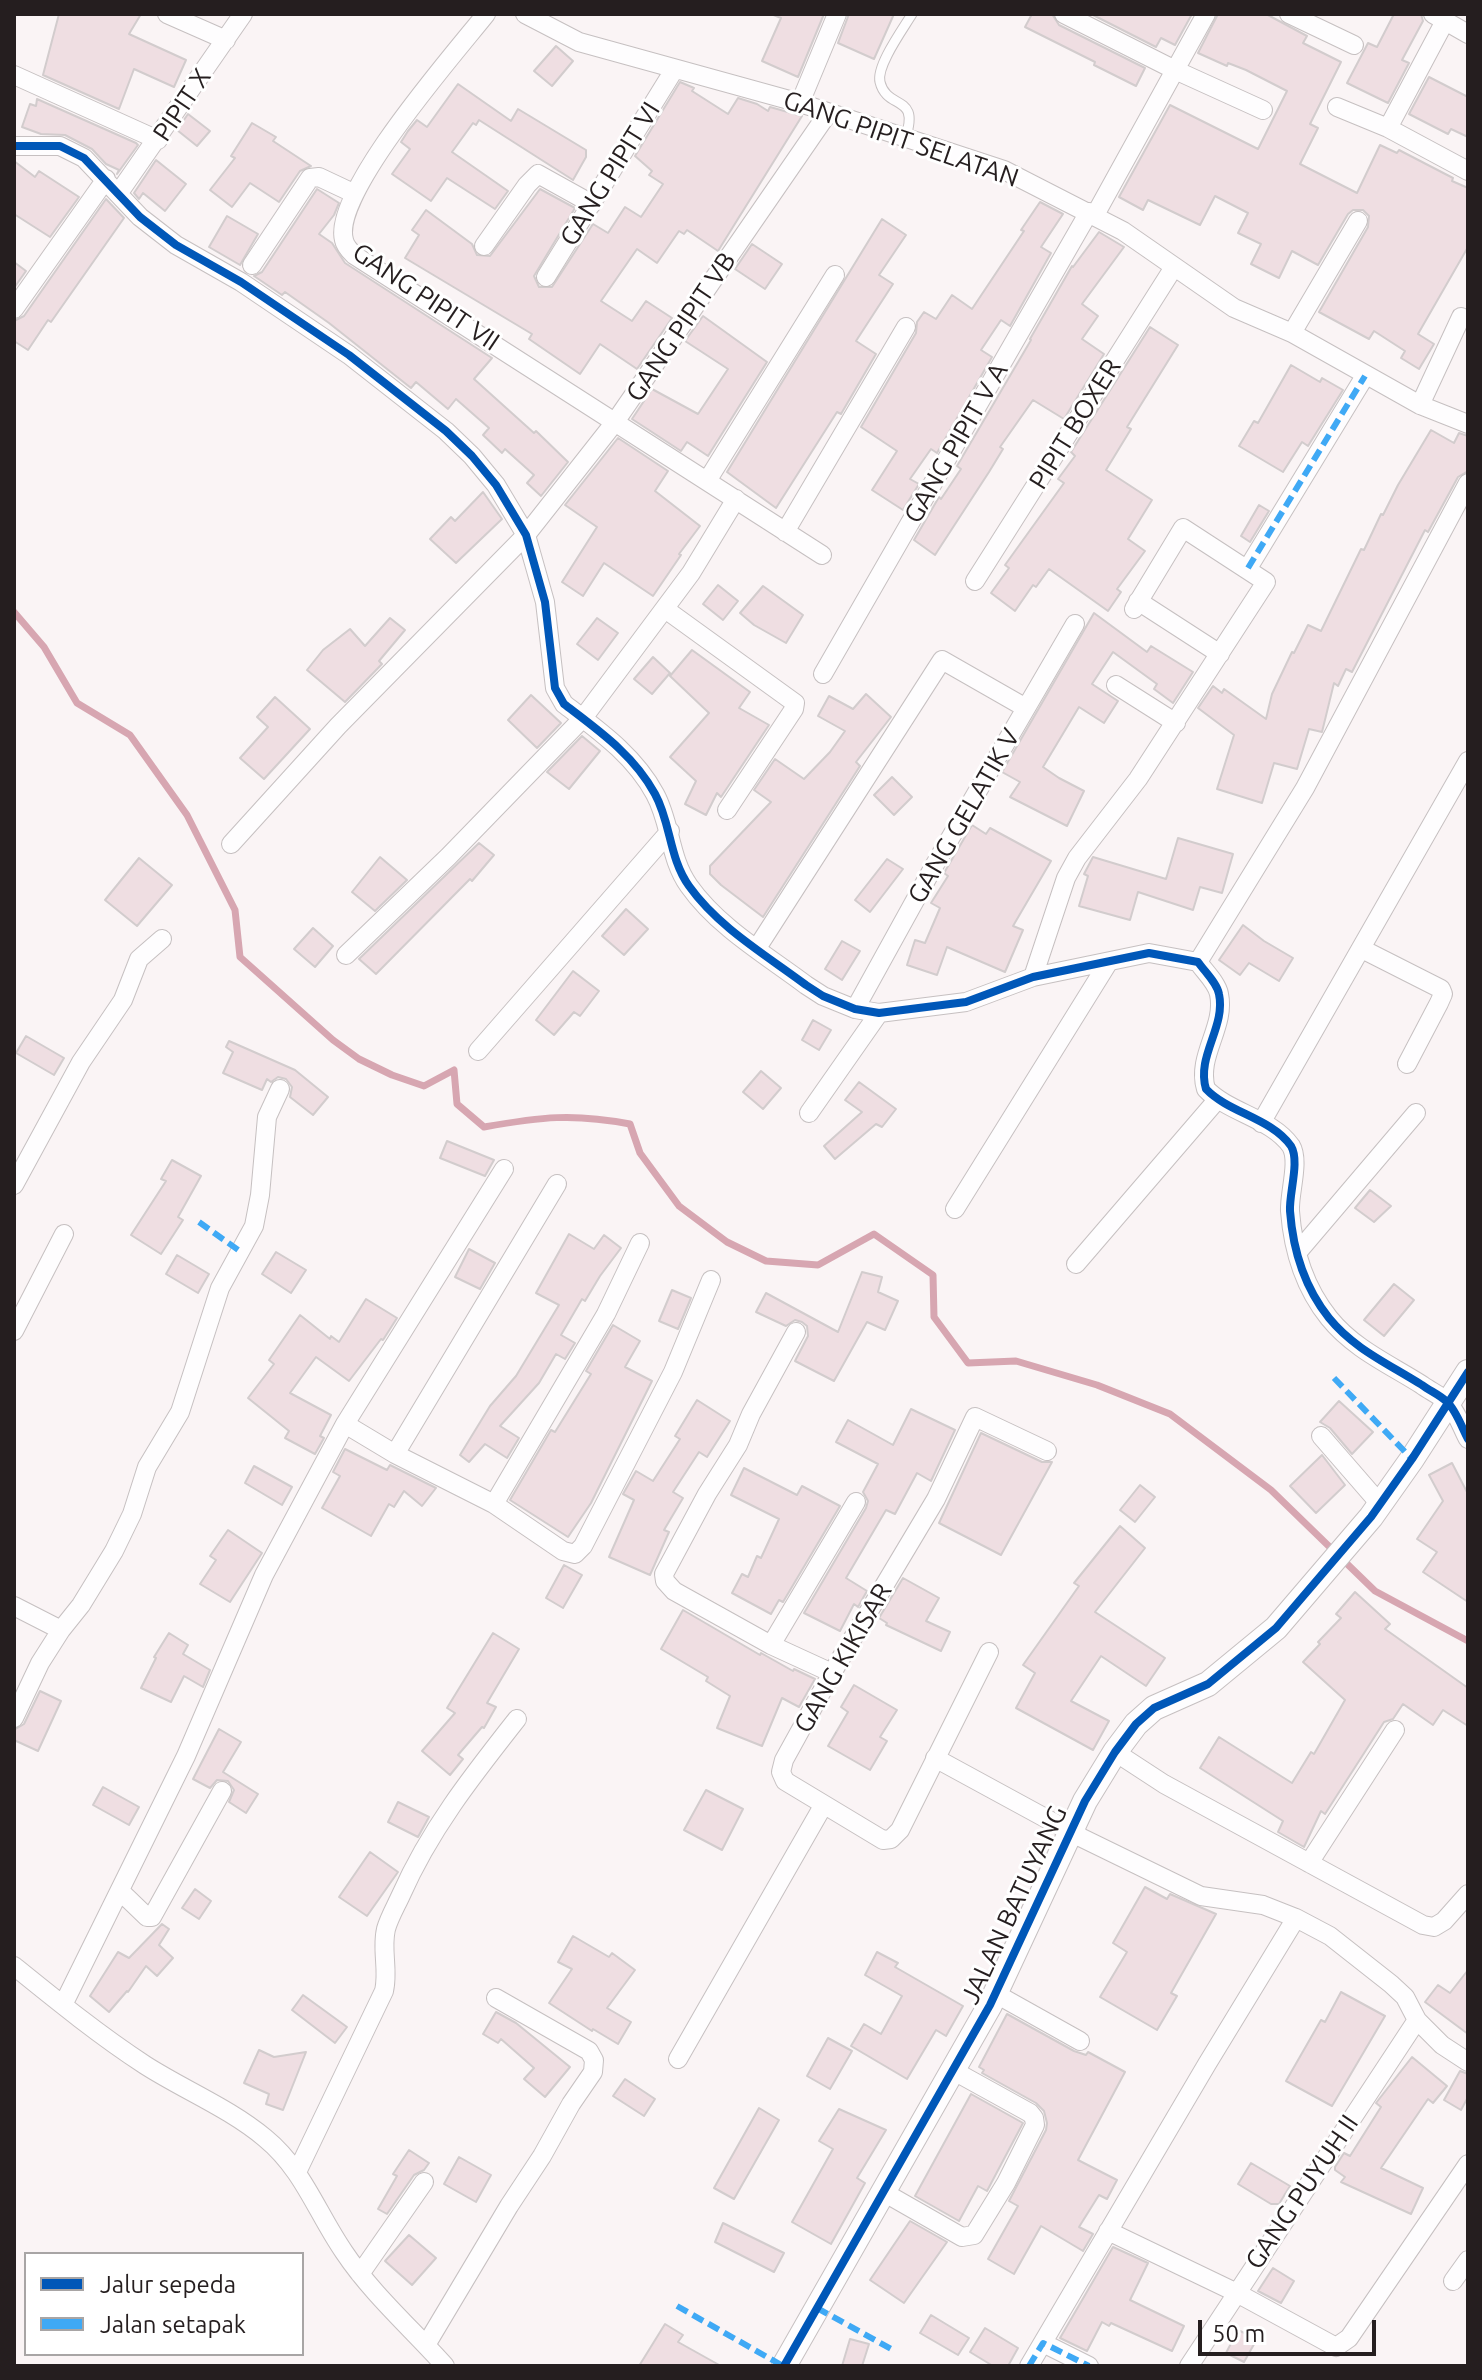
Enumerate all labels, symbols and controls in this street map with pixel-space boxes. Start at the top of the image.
street label: PIPIT X [146,63,218,147]
street label: GANG PIPIT SELATAN [779,84,1023,194]
street label: GANG PIPIT VI [553,96,667,252]
street label: GANG PIPIT VII [347,236,505,358]
street label: GANG PIPIT VB [619,246,743,408]
street label: PIPIT BOXER [1023,353,1127,495]
street label: GANG PIPIT V A [897,357,1015,529]
street label: GANG GELATIK V [901,723,1027,909]
street label: GANG KIKISAR [788,1578,898,1738]
street label: JALAN BATUYANG [954,1801,1074,2009]
street label: GANG PUYUH II [1239,2109,1365,2275]
legend [24,2252,304,2356]
text: Jalur sepeda [100,2271,236,2298]
scale bar [1202,2304,1380,2354]
text: Jalan setapak [100,2311,246,2338]
text: 50 m [1212,2320,1265,2347]

